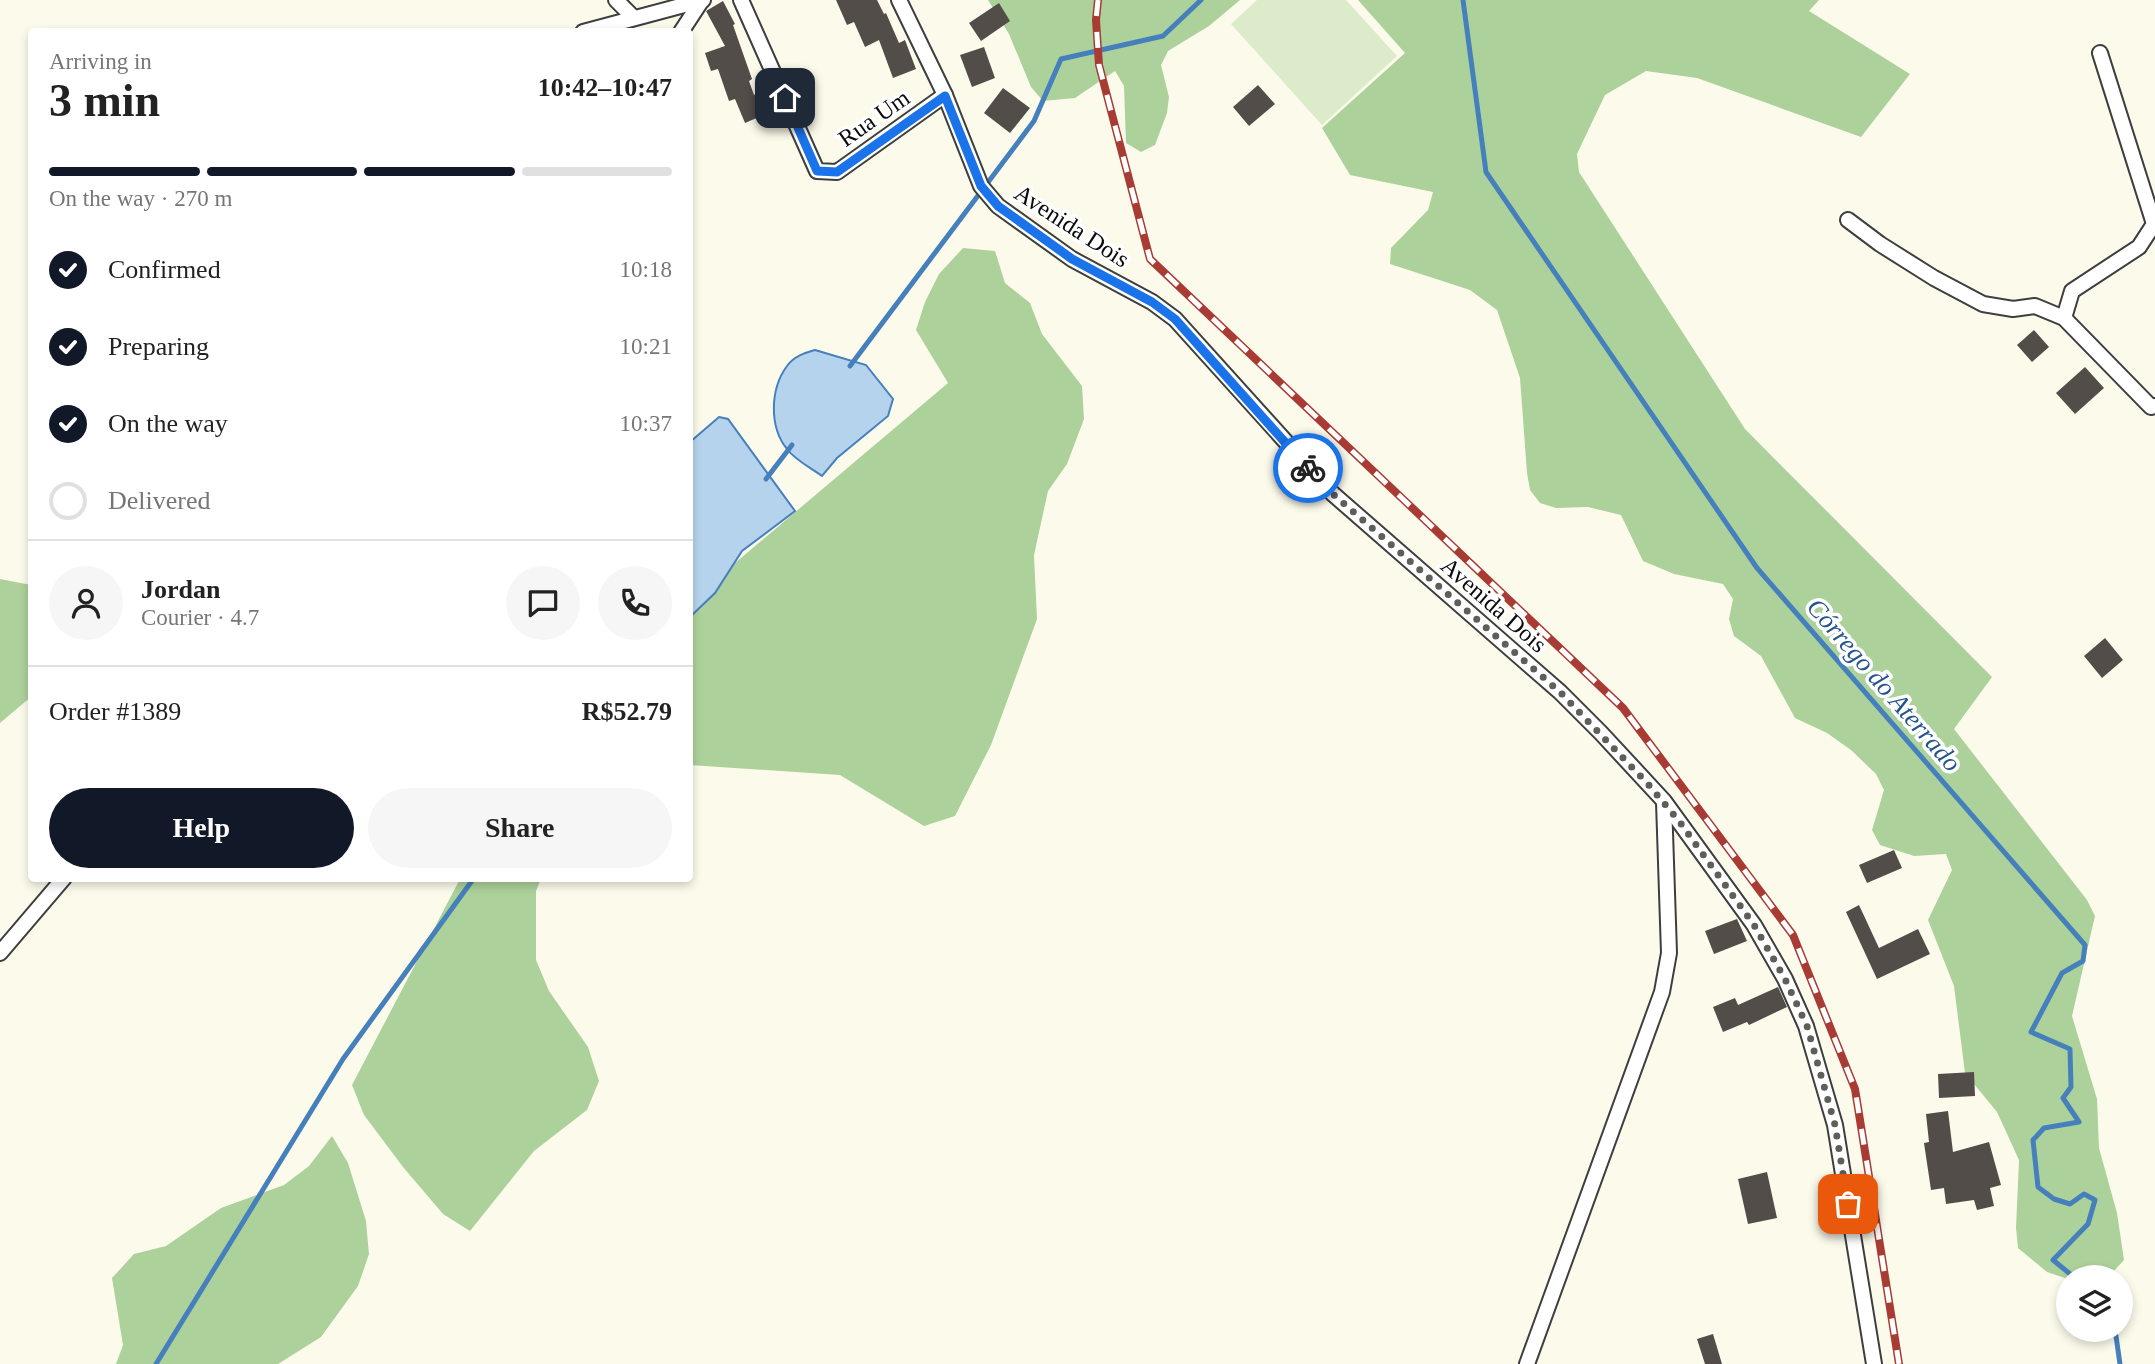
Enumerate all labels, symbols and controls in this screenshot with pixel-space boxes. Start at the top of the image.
text: Arriving in [49,49,152,74]
pin [755,68,815,128]
text: 10:42–10:47 [538,73,672,102]
text: 3 min [49,75,160,126]
icon: home [766,79,804,117]
street label: Rua Um [834,84,915,152]
street label: Avenida Dois [1010,179,1134,273]
text: On the way · 270 m [49,186,232,211]
icon: check [49,251,87,289]
text: Confirmed [108,255,221,284]
text: 10:18 [620,257,672,282]
icon: check [49,328,87,366]
text: Preparing [108,332,209,361]
text: 10:21 [620,334,672,359]
icon: check [49,405,87,443]
text: On the way [108,409,228,438]
text: 10:37 [620,411,672,436]
courier [1273,433,1343,503]
icon: bike [1289,449,1327,487]
text: Delivered [108,486,211,515]
street label: Avenida Dois [1436,552,1552,658]
button: person [49,566,123,640]
button: chat [506,566,580,640]
button: phone [598,566,672,640]
text: Jordan [141,575,220,604]
water label: Córrego do Aterrado [1801,593,1967,777]
text: Courier · 4.7 [141,605,259,630]
text: Order #1389 [49,697,181,726]
text: R$52.79 [582,697,672,726]
button: Help [49,788,354,868]
button: Share [368,788,672,868]
pin [1818,1174,1878,1234]
icon: bag [1829,1185,1867,1223]
map controls [2056,1265,2133,1342]
button: layers [2056,1265,2133,1342]

